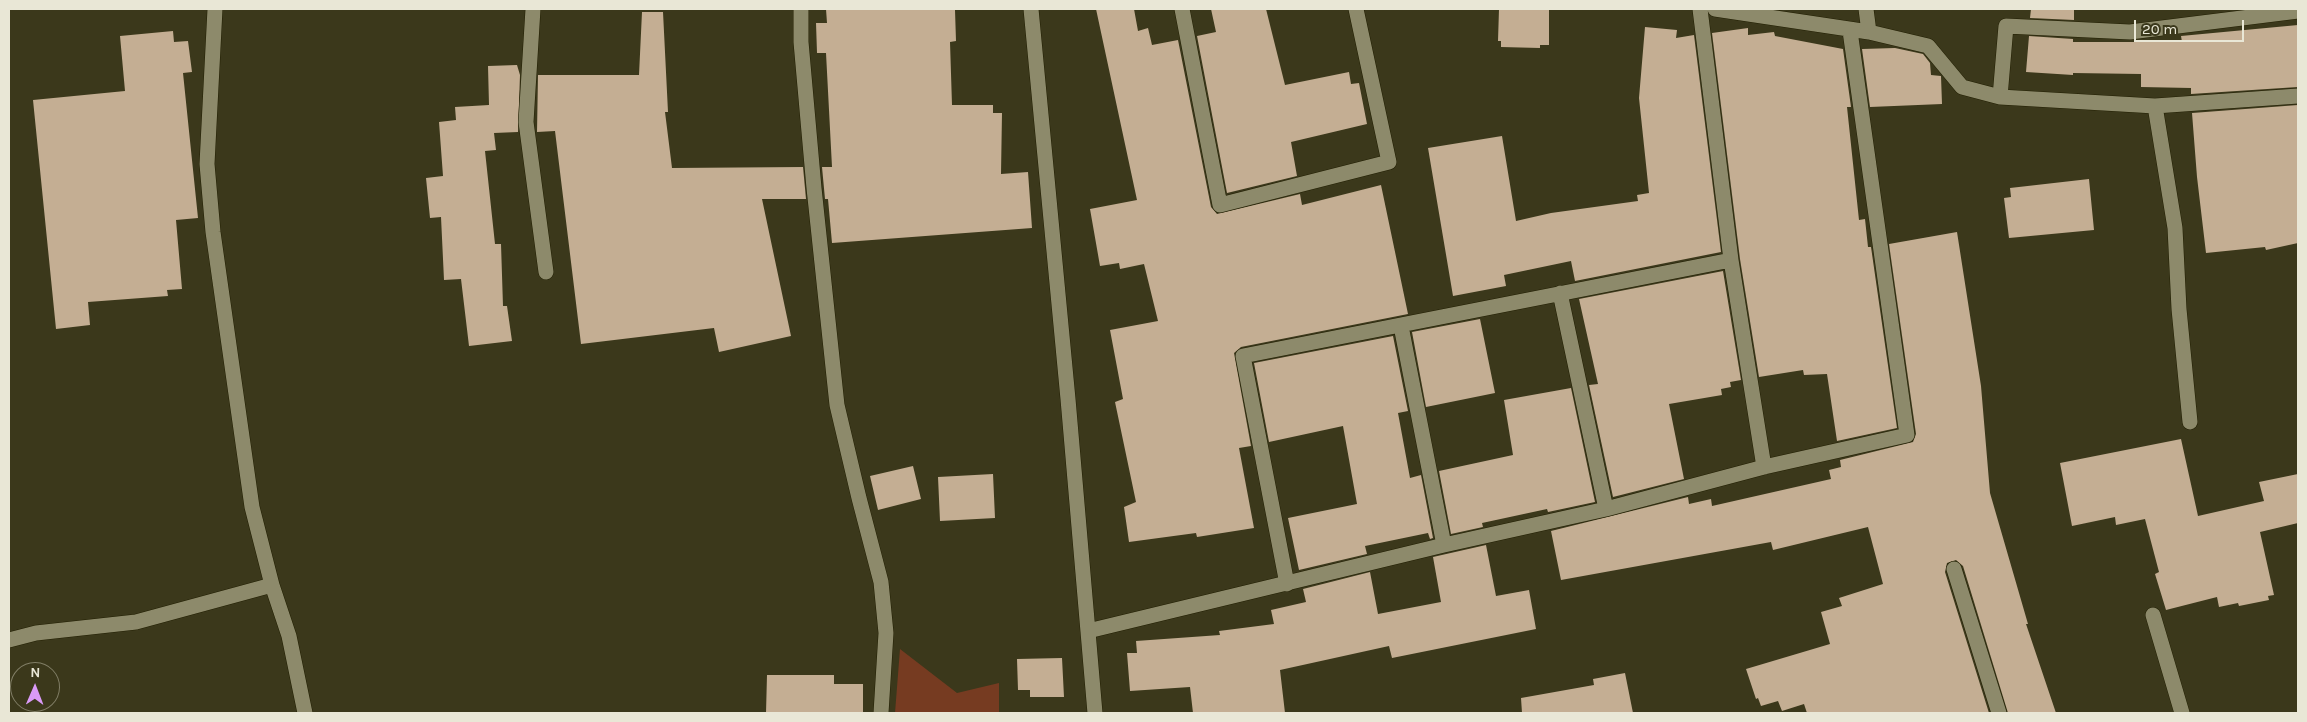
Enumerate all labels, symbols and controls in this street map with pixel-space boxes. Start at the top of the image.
scale bar [2137,10,2247,42]
text: 20 m [2142,20,2177,38]
north arrow [10,662,60,712]
text: N [30,664,40,681]

